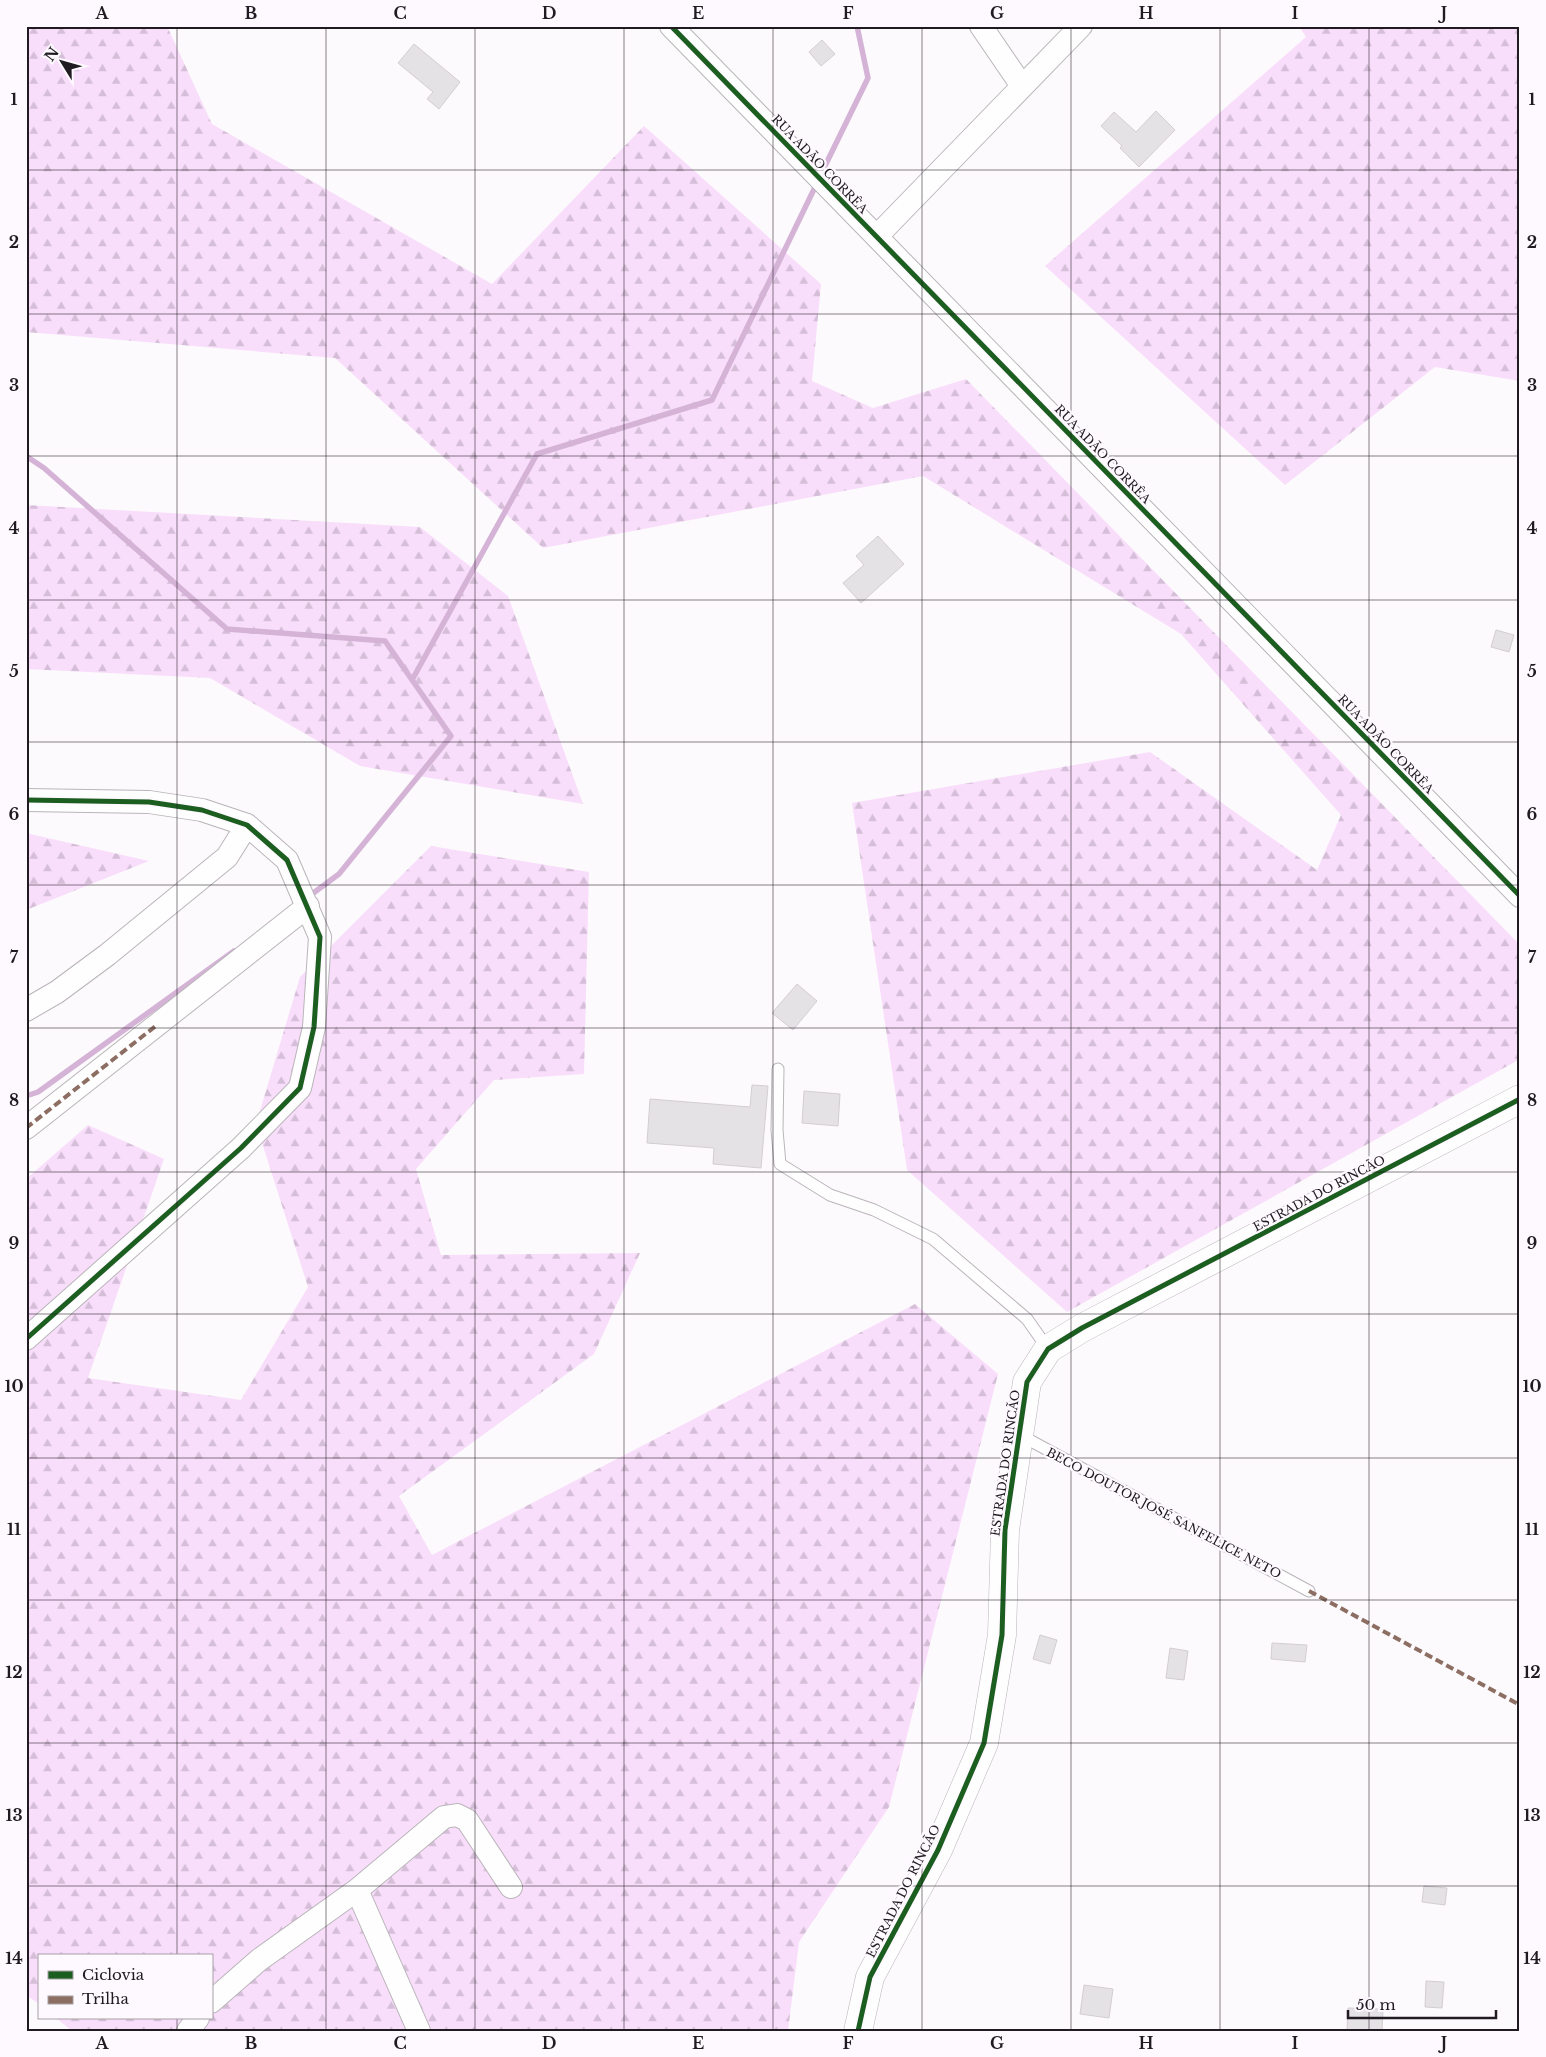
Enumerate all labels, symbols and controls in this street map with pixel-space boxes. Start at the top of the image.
text: A [95,3,110,23]
text: B [245,3,258,23]
text: C [393,3,407,23]
text: D [542,3,556,23]
text: E [692,3,704,23]
text: F [842,3,854,23]
text: G [990,3,1004,23]
text: H [1138,3,1154,23]
text: I [1292,3,1299,23]
text: J [1438,3,1447,23]
north arrow [38,38,88,88]
text: N [40,44,63,65]
text: 1 [11,89,18,109]
text: 1 [1529,89,1536,109]
street label: RUA ADÃO CORRÊA [769,111,872,217]
text: 2 [9,232,19,252]
text: 2 [1527,232,1537,252]
text: 3 [9,375,19,395]
text: 3 [1527,375,1537,395]
street label: RUA ADÃO CORRÊA [1052,401,1155,507]
text: 4 [9,518,19,538]
text: 4 [1527,518,1537,538]
text: 5 [9,661,19,681]
text: 5 [1527,661,1537,681]
street label: RUA ADÃO CORRÊA [1335,691,1438,797]
text: 6 [9,804,20,824]
text: 6 [1527,804,1538,824]
text: 7 [10,947,19,967]
text: 7 [1528,947,1537,967]
text: 8 [9,1090,19,1110]
text: 8 [1527,1090,1537,1110]
street label: ESTRADA DO RINCÃO [1250,1152,1388,1234]
text: 9 [9,1233,20,1253]
text: 9 [1527,1233,1538,1253]
text: 10 [4,1376,24,1396]
text: 10 [1522,1376,1542,1396]
street label: ESTRADA DO RINCÃO [987,1389,1023,1537]
street label: BECO DOUTOR JOSÉ SANFELICE NETO [1044,1444,1284,1582]
text: 11 [7,1519,21,1539]
text: 11 [1525,1519,1539,1539]
text: 12 [5,1662,23,1682]
text: 12 [1523,1662,1541,1682]
text: 13 [5,1805,23,1825]
text: 13 [1523,1805,1541,1825]
street label: ESTRADA DO RINCÃO [863,1822,943,1960]
text: 14 [5,1948,23,1968]
text: 14 [1523,1948,1541,1968]
legend [38,1954,212,2020]
text: Ciclovia [82,1965,145,1984]
scale bar [1348,1987,1496,2019]
text: Trilha [82,1989,129,2008]
text: 50 m [1356,1995,1396,2014]
text: A [95,2033,110,2053]
text: B [245,2033,258,2053]
text: C [393,2033,407,2053]
text: D [542,2033,556,2053]
text: E [692,2033,704,2053]
text: F [842,2033,854,2053]
text: G [990,2033,1004,2053]
text: H [1138,2033,1154,2053]
text: I [1292,2033,1299,2053]
text: J [1438,2033,1447,2053]

